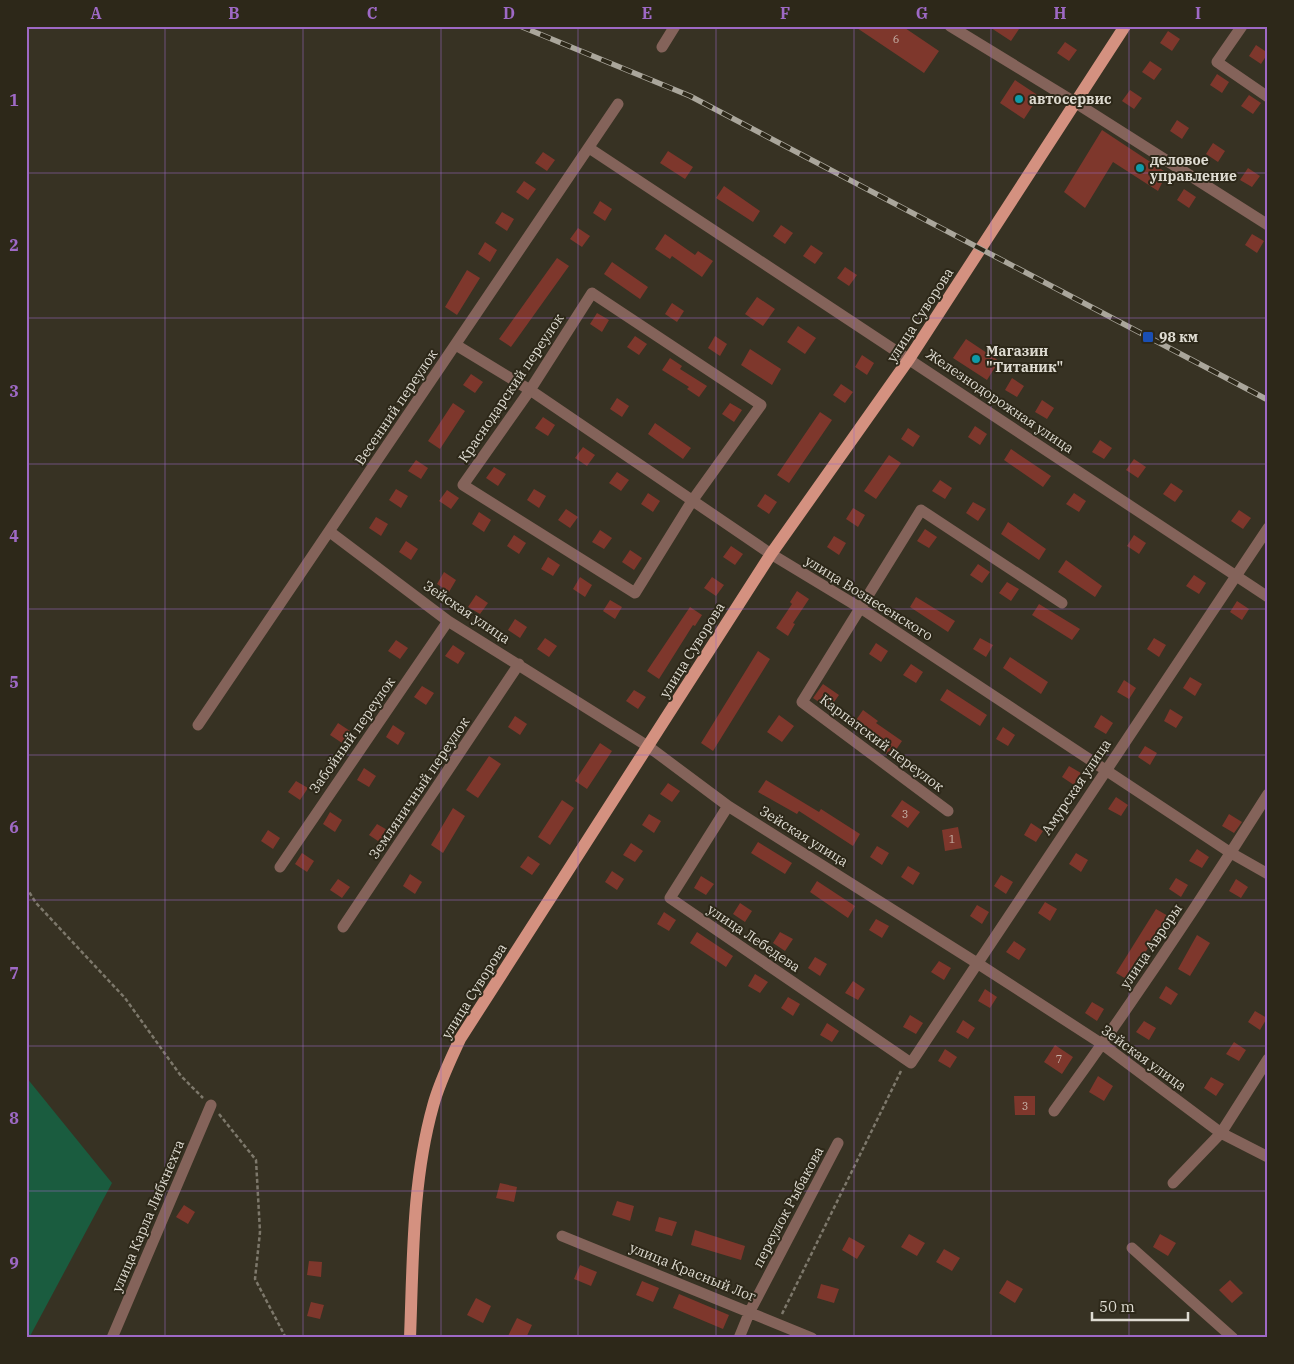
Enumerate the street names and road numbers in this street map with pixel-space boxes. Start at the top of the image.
street label: улица Суворова [883,264,957,366]
street label: Краснодарский переулок [454,310,568,466]
street label: Железнодорожная улица [923,345,1078,457]
street label: Весенний переулок [351,346,441,468]
street label: улица Вознесенского [802,551,936,645]
street label: Зейская улица [420,576,514,648]
street label: улица Суворова [655,599,729,701]
street label: Забойный переулок [305,673,399,797]
street label: Карпатский переулок [816,690,948,796]
street label: Земляничный переулок [365,714,473,862]
street label: Амурская улица [1037,735,1115,839]
street label: Зейская улица [756,802,852,871]
street label: улица Лебедева [704,900,804,976]
street label: улица Авроры [1116,900,1186,992]
street label: улица Суворова [437,940,511,1042]
street label: Зейская улица [1098,1021,1190,1095]
street label: улица Карла Либкнехта [108,1137,188,1295]
street label: переулок Рыбакова [749,1143,828,1271]
street label: улица Красный Лог [627,1238,759,1306]

